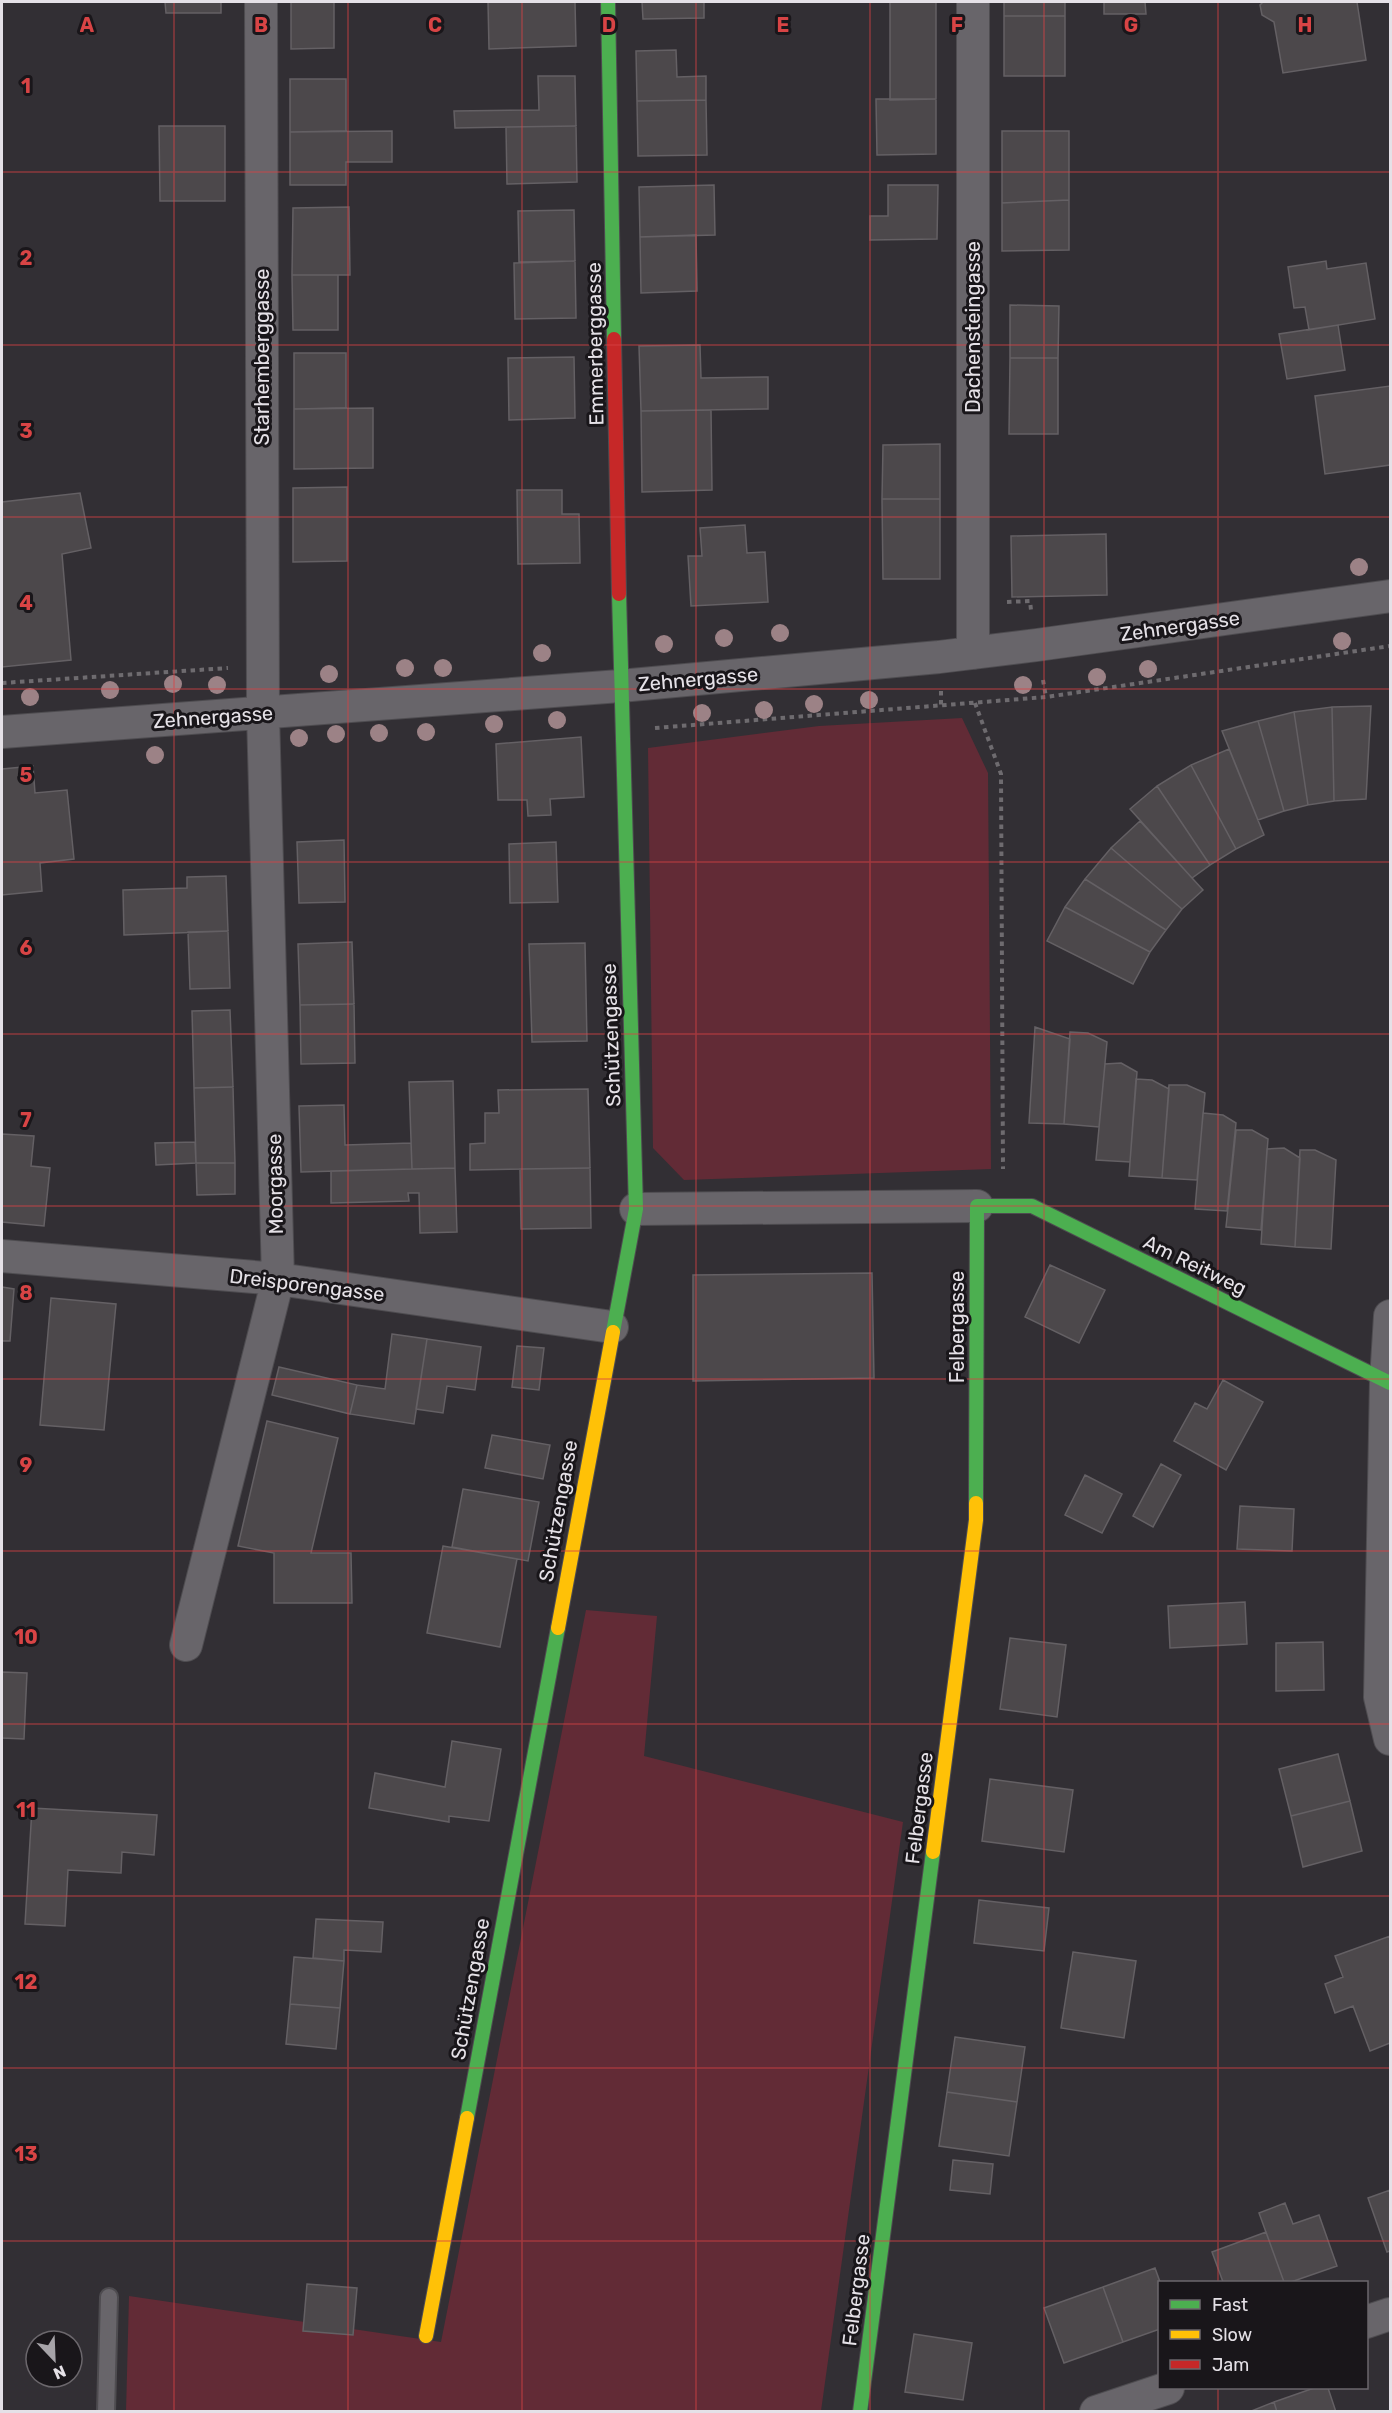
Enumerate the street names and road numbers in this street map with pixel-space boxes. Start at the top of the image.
street label: Dachensteingasse [961,241,985,413]
street label: Emmerberggasse [582,262,608,426]
street label: Starhemberggasse [250,268,274,446]
street label: Zehnergasse [1119,606,1241,646]
street label: Zehnergasse [637,662,759,696]
street label: Zehnergasse [152,701,274,733]
street label: Schützengasse [597,963,625,1107]
street label: Moorgasse [262,1133,288,1235]
street label: Am Reitweg [1139,1230,1251,1300]
street label: Dreisporengasse [228,1264,386,1306]
street label: Felbergasse [945,1271,969,1383]
street label: Schützengasse [534,1438,582,1584]
street label: Felbergasse [900,1751,938,1865]
street label: Schützengasse [446,1916,494,2062]
street label: Felbergasse [837,2233,875,2347]

